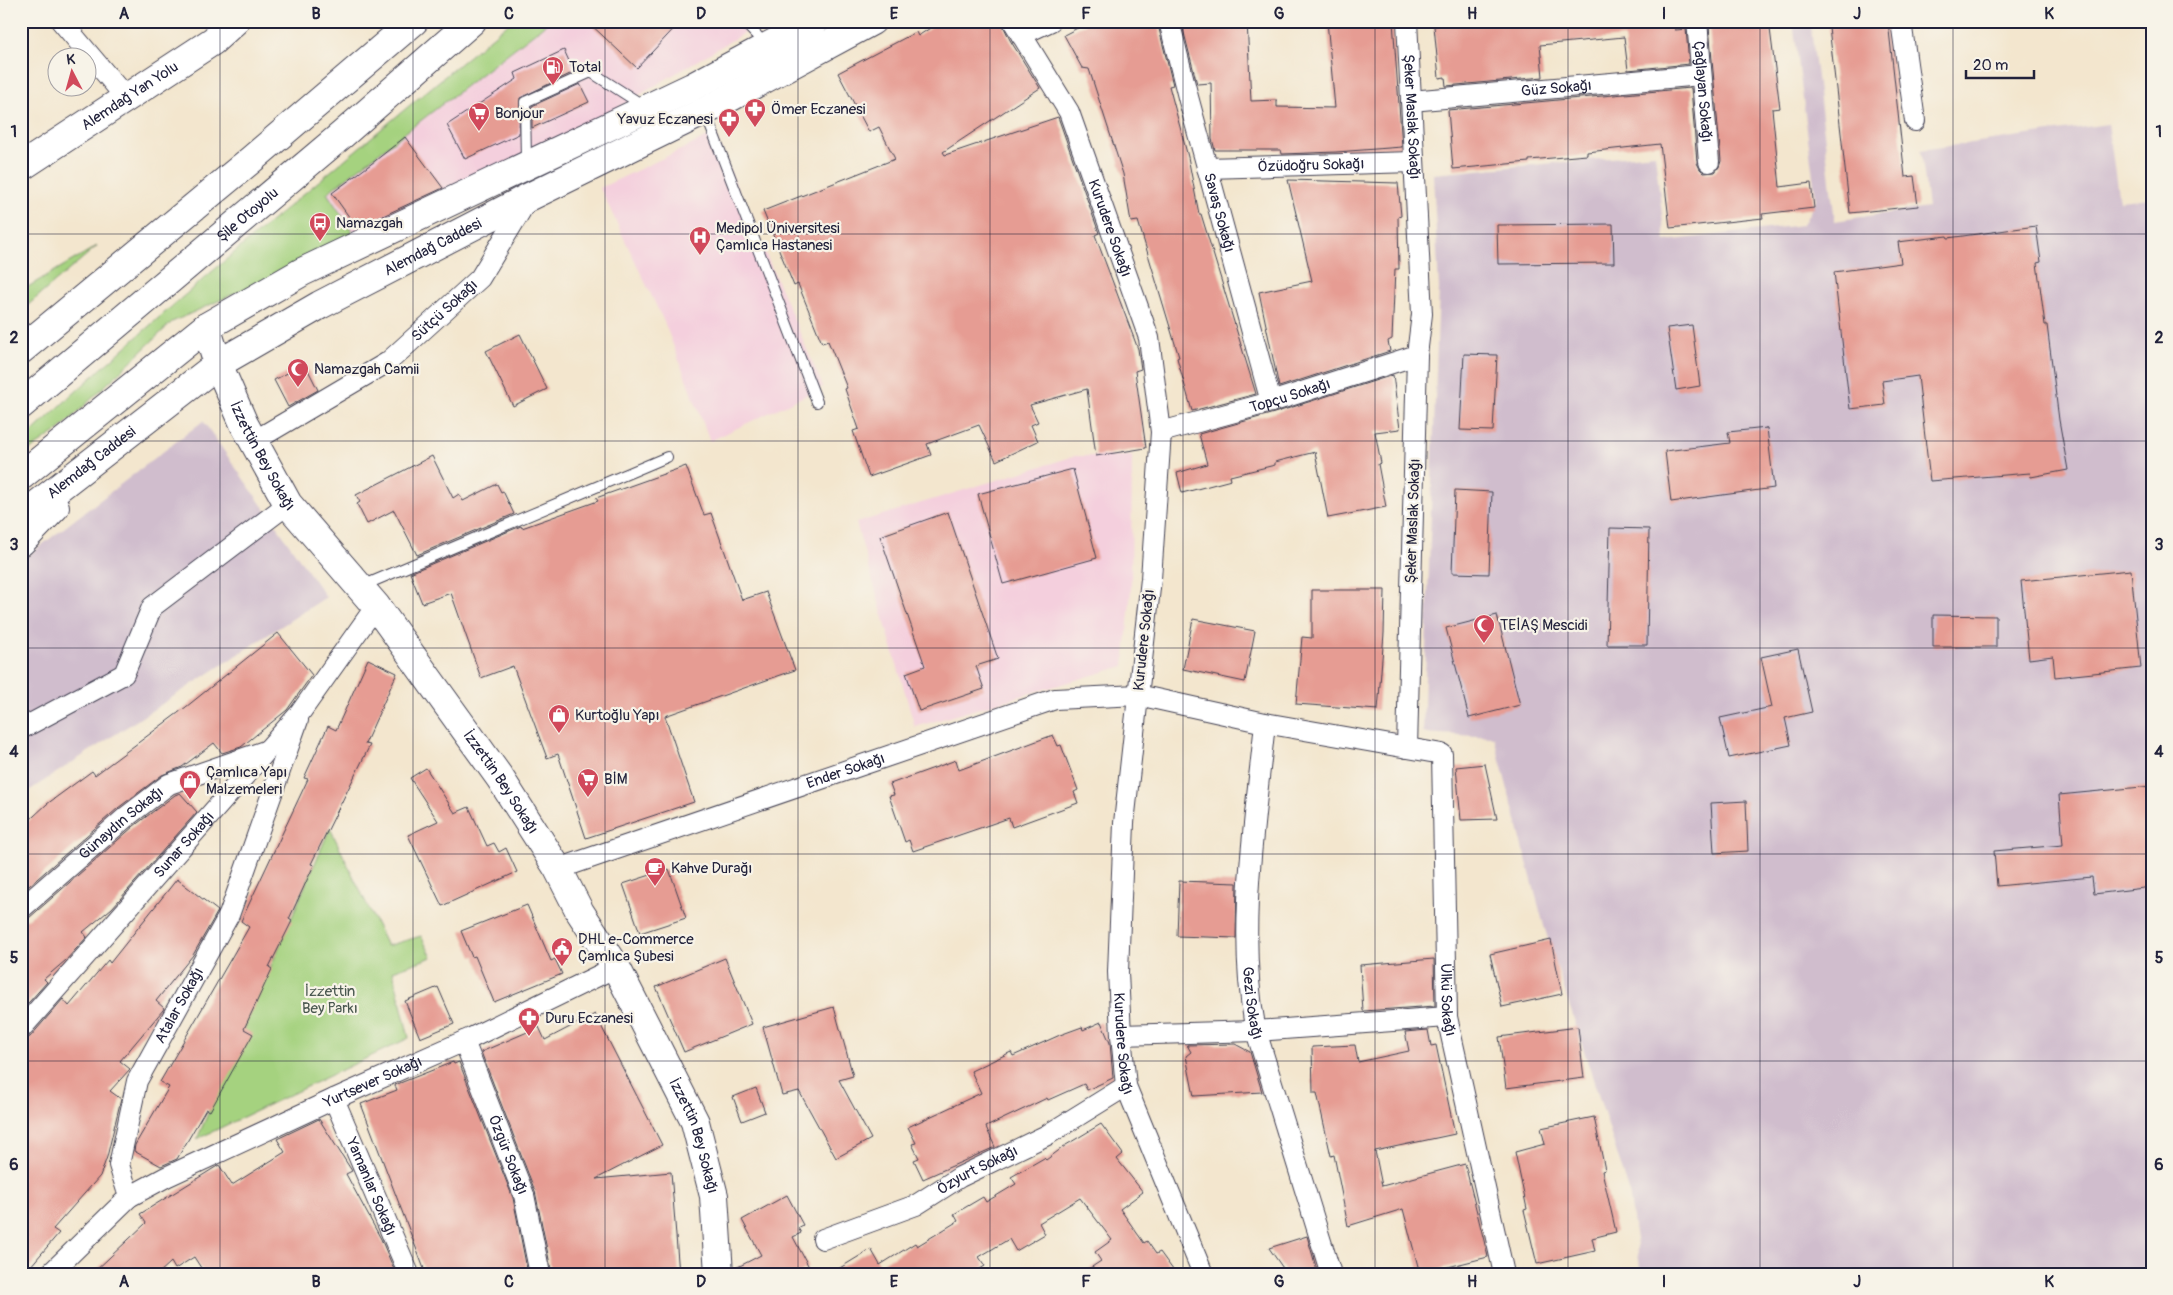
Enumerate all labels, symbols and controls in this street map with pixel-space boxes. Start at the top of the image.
text: A [119,4,130,24]
text: B [311,4,321,24]
text: C [504,4,514,24]
text: D [696,4,706,24]
text: E [890,4,899,24]
text: F [1081,4,1091,24]
text: G [1274,4,1285,24]
text: H [1467,4,1477,24]
text: I [1662,4,1666,24]
text: J [1853,4,1861,24]
text: K [2044,4,2054,24]
street label: Çağlayan Sokağı [1689,40,1717,143]
north arrow [48,48,98,98]
scale bar [1966,48,2033,80]
text: K [66,51,76,68]
street label: Şeker Maslak Sokağı [1399,54,1425,180]
fuel station icon: Total [541,55,565,86]
text: 20 m [1973,56,2008,75]
street label: Alemdağ Yan Yolu [78,57,182,134]
place label: Total [569,58,601,77]
street label: Güz Sokağı [1520,75,1593,101]
pharmacy icon: Ömer Eczanesi [743,97,767,128]
place label: Ömer Eczanesi [771,100,866,119]
supermarket icon: Bonjour [467,101,491,132]
place label: Bonjour [495,104,545,123]
pharmacy icon: Yavuz Eczanesi [717,107,741,138]
place label: Yavuz Eczanesi [617,110,713,129]
text: 1 [11,122,17,142]
text: 1 [2156,122,2162,142]
street label: Özüdoğru Sokağı [1257,154,1365,176]
street label: Savaş Sokağı [1200,171,1239,254]
street label: Kurudere Sokağı [1084,177,1136,279]
street label: Şile Otoyolu [213,183,282,246]
bus stop icon: Namazgah [308,211,332,242]
place label: Namazgah [336,214,403,233]
street label: Alemdağ Caddesi [381,214,485,280]
place label: Medipol Üniversitesi Çamlıca Hastanesi [716,219,840,255]
hospital icon: Medipol Üniversitesi Çamlıca Hastanesi [688,225,712,256]
street label: Sütçü Sokağı [407,275,482,346]
text: 2 [10,328,19,348]
text: 2 [2155,328,2164,348]
mosque icon: Namazgah Camii [286,357,310,388]
place label: Namazgah Camii [314,360,419,379]
street label: Topçu Sokağı [1247,374,1333,417]
street label: İzzettin Bey Sokağı [226,398,299,515]
street label: Alemdağ Caddesi [43,422,140,503]
street label: Şeker Maslak Sokağı [1401,458,1425,584]
text: 3 [10,535,19,555]
text: 3 [2155,535,2164,555]
street label: Kurudere Sokağı [1129,588,1159,692]
mosque icon: TEİAŞ Mescidi [1472,613,1496,644]
place label: TEİAŞ Mescidi [1500,616,1588,635]
shop icon: Kurtoğlu Yapı [547,703,571,734]
place label: Kurtoğlu Yapı [575,706,659,725]
street label: İzzettin Bey Sokağı [459,726,543,837]
text: 4 [9,742,19,762]
text: 4 [2154,742,2164,762]
street label: Ender Sokağı [804,748,887,793]
place label: Çamlıca Yapı Malzemeleri [206,763,287,799]
supermarket icon: BİM [576,767,600,798]
shop icon: Çamlıca Yapı Malzemeleri [178,769,202,800]
place label: BİM [604,770,628,789]
street label: Günaydın Sokağı [75,782,167,864]
street label: Sunar Sokağı [149,807,218,882]
cafe icon: Kahve Durağı [643,856,667,887]
place label: Kahve Durağı [671,859,752,878]
place label: DHL e-Commerce Çamlıca Şubesi [578,930,694,966]
public building icon: DHL e-Commerce Çamlıca Şubesi [550,936,574,967]
text: 5 [10,948,19,968]
text: 5 [2155,948,2164,968]
street label: Ülkü Sokağı [1436,963,1460,1038]
street label: Atalar Sokağı [150,964,208,1047]
street label: Gezi Sokağı [1239,966,1267,1042]
park label: İzzettin Bey Parkı [302,982,358,1018]
street label: Kurudere Sokağı [1109,992,1138,1097]
pharmacy icon: Duru Eczanesi [517,1006,541,1037]
place label: Duru Eczanesi [545,1009,633,1028]
street label: Yurtsever Sokağı [319,1051,425,1113]
street label: İzzettin Bey Sokağı [665,1075,722,1195]
street label: Özgür Sokağı [484,1112,532,1197]
street label: Yamanlar Sokağı [342,1134,401,1238]
street label: Özyurt Sokağı [933,1141,1021,1199]
text: 6 [9,1155,19,1175]
text: 6 [2154,1155,2164,1175]
text: A [119,1272,130,1292]
text: B [311,1272,321,1292]
text: C [504,1272,514,1292]
text: D [696,1272,706,1292]
text: E [890,1272,899,1292]
text: F [1081,1272,1091,1292]
text: G [1274,1272,1285,1292]
text: H [1467,1272,1477,1292]
text: I [1662,1272,1666,1292]
text: J [1853,1272,1861,1292]
text: K [2044,1272,2054,1292]

